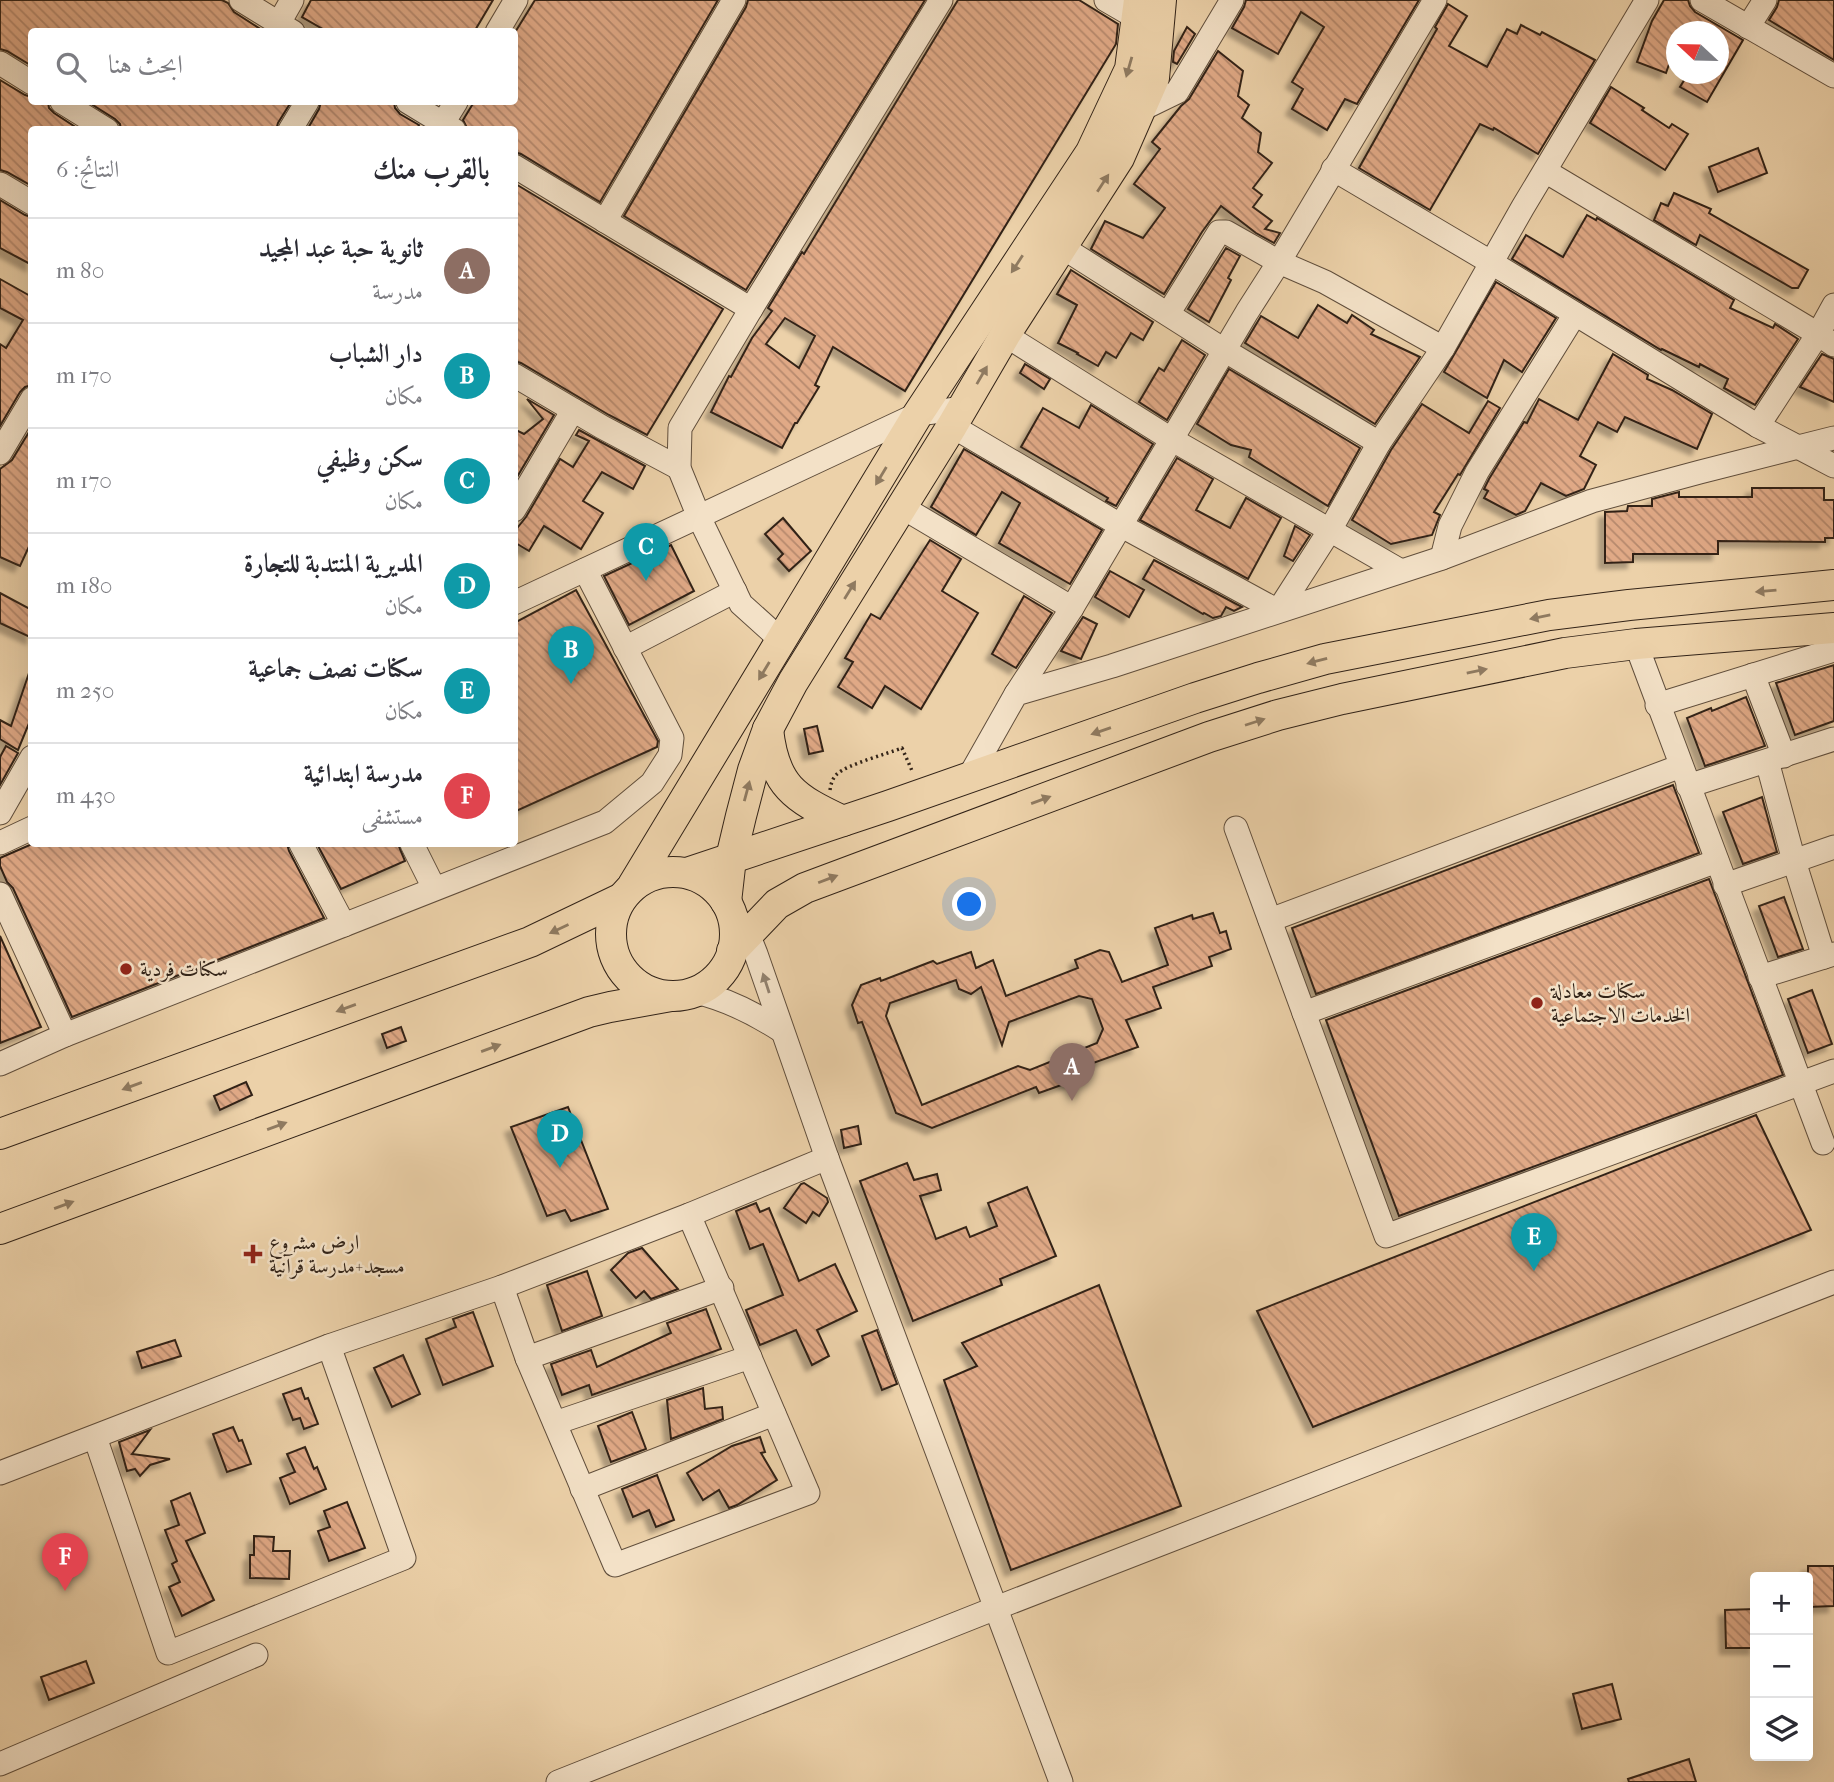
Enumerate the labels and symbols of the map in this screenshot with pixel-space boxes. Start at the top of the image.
north arrow [1666,21,1729,84]
one-way arrow [1123,57,1134,79]
one-way arrow [1097,173,1110,192]
one-way arrow [1010,255,1024,273]
one-way arrow [976,366,988,385]
one-way arrow [875,467,887,486]
pin: C [623,523,669,581]
one-way arrow [844,580,857,600]
one-way arrow [1755,586,1777,597]
one-way arrow [1529,612,1551,623]
pin: B [548,626,594,684]
one-way arrow [1306,657,1327,667]
one-way arrow [757,662,770,681]
one-way arrow [1466,666,1488,677]
one-way arrow [1245,716,1266,727]
one-way arrow [1090,726,1111,737]
one-way arrow [742,780,753,802]
one-way arrow [1031,794,1052,805]
one-way arrow [818,874,839,885]
your location [952,887,986,921]
one-way arrow [549,923,569,935]
place label: سكنات فردية [140,957,228,982]
marker: سكنات فردية [118,961,134,977]
one-way arrow [760,972,770,993]
place label: سكنات معادلة الخدمات الاجتماعية [1550,979,1690,1027]
marker: سكنات معادلة الخدمات الاجتماعية [1529,995,1545,1011]
one-way arrow [335,1003,356,1014]
one-way arrow [480,1042,501,1053]
pin: A [1049,1043,1095,1101]
one-way arrow [121,1080,142,1091]
pin: D [537,1110,583,1168]
one-way arrow [267,1121,288,1132]
one-way arrow [54,1199,75,1210]
pin: E [1511,1213,1557,1271]
place label: ارض مشروع مسجد+مدرسة قرآنية [269,1230,405,1279]
marker: ارض مشروع مسجد+مدرسة قرآنية [243,1244,263,1264]
pin: F [42,1533,88,1591]

